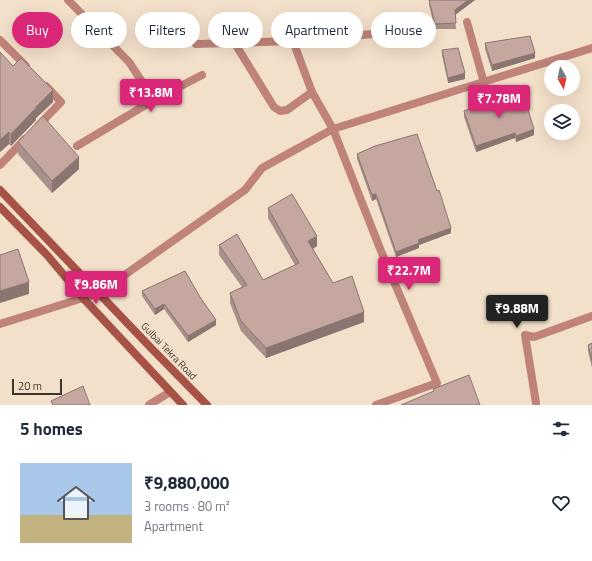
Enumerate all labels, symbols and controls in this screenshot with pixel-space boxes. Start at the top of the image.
chip: Buy [12,12,63,48]
chip: Rent [71,12,127,48]
chip: Filters [135,12,200,48]
chip: New [208,12,263,48]
chip: Apartment [271,12,363,48]
chip: House [371,12,436,48]
north arrow [544,60,580,96]
map controls [544,60,580,140]
pin: ₹13.8M [118,79,184,113]
text: ₹13.8M [129,82,173,102]
pin: ₹7.78M [466,85,532,119]
text: ₹7.78M [477,88,521,108]
button: layers [544,104,580,140]
pin: ₹22.7M [376,257,442,291]
text: ₹22.7M [387,260,431,280]
pin: ₹9.86M [63,271,129,305]
text: ₹9.86M [74,274,118,294]
pin: ₹9.88M [484,295,550,329]
text: ₹9.88M [495,298,539,318]
street label: Gulbai Tekra Road [138,319,200,383]
scale bar [12,377,62,396]
text: 20 m [18,378,42,394]
text: 5 homes [20,416,83,442]
icon: filters [550,418,572,440]
text: ₹9,880,000 [144,470,229,496]
icon: home [52,479,100,527]
icon: heart [550,492,572,514]
text: 3 rooms · 80 m² [144,496,230,516]
text: Apartment [144,516,203,536]

